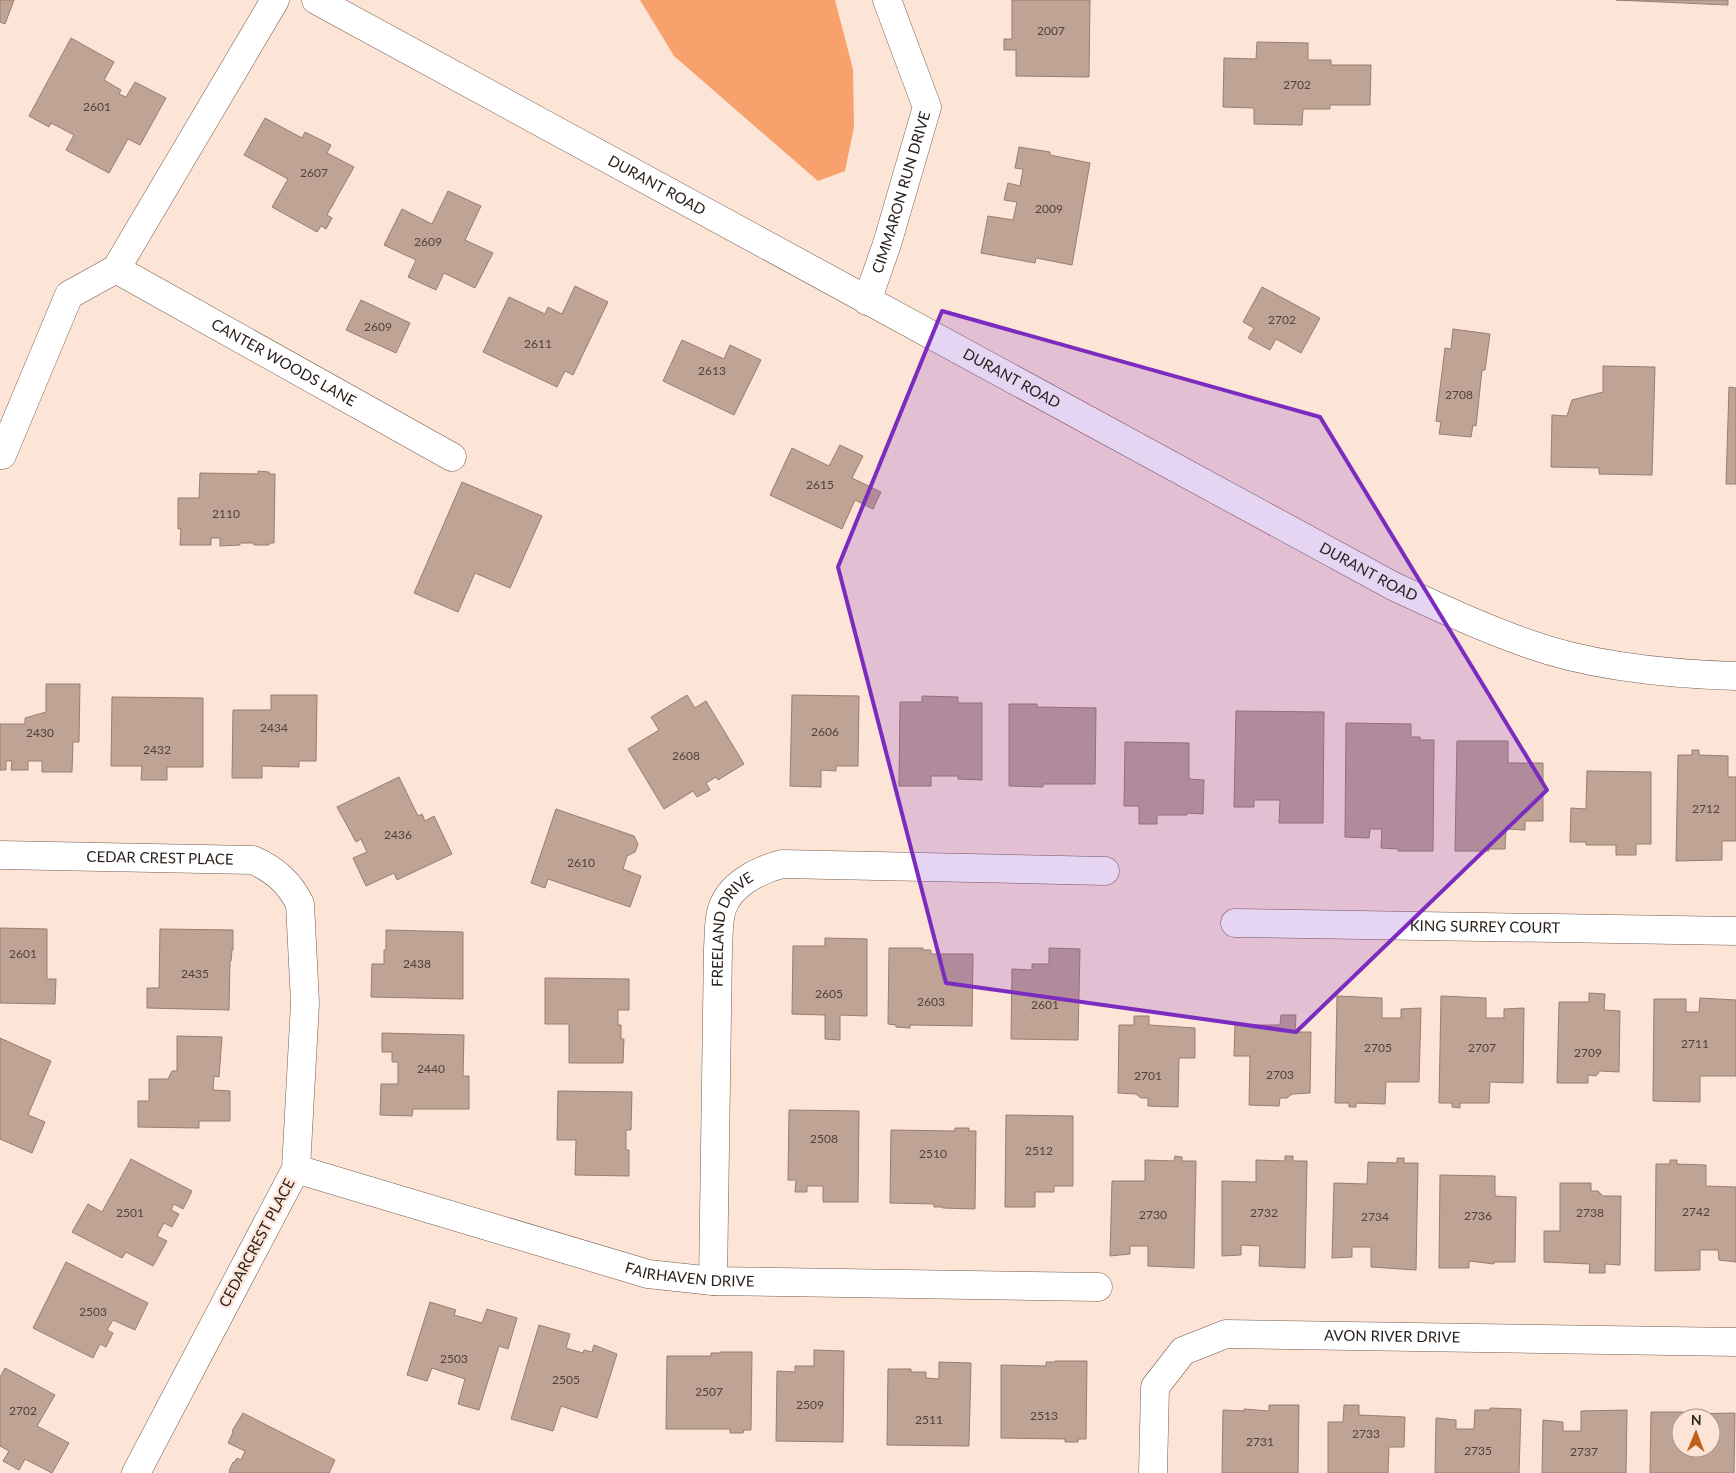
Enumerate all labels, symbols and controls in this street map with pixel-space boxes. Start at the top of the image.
house number: 2007 [1037,23,1065,38]
house number: 2702 [1283,77,1311,92]
house number: 2601 [83,99,111,114]
street label: CIMMARON RUN DRIVE [867,109,933,276]
street label: DURANT ROAD [605,151,709,218]
house number: 2607 [300,165,328,180]
house number: 2009 [1035,201,1063,216]
house number: 2609 [414,234,442,249]
house number: 2702 [1268,312,1296,327]
street label: CANTER WOODS LANE [209,314,360,410]
house number: 2609 [364,319,392,334]
house number: 2611 [524,336,552,351]
street label: DURANT ROAD [960,344,1064,411]
house number: 2613 [698,363,726,378]
house number: 2708 [1445,387,1473,402]
house number: 2615 [806,477,834,492]
house number: 2110 [212,506,240,521]
street label: DURANT ROAD [1317,538,1421,604]
house number: 2434 [260,720,288,735]
house number: 2606 [811,724,839,739]
house number: 2430 [26,725,54,740]
house number: 2432 [143,742,171,757]
house number: 2608 [672,748,700,763]
house number: 2712 [1692,801,1720,816]
house number: 2436 [384,827,412,842]
street label: CEDAR CREST PLACE [86,847,234,868]
house number: 2610 [567,855,595,870]
street label: FREELAND DRIVE [707,867,756,987]
street label: KING SURREY COURT [1410,916,1561,936]
house number: 2601 [9,946,37,961]
house number: 2438 [403,956,431,971]
house number: 2435 [181,966,209,981]
house number: 2605 [815,986,843,1001]
house number: 2603 [917,994,945,1009]
house number: 2601 [1031,997,1059,1012]
house number: 2711 [1681,1036,1709,1051]
house number: 2705 [1364,1040,1392,1055]
house number: 2707 [1468,1040,1496,1055]
house number: 2709 [1574,1045,1602,1060]
house number: 2440 [417,1061,445,1076]
house number: 2703 [1266,1067,1294,1082]
house number: 2701 [1134,1068,1162,1083]
house number: 2508 [810,1131,838,1146]
house number: 2512 [1025,1143,1053,1158]
house number: 2510 [919,1146,947,1161]
street label: CEDARCREST PLACE [215,1175,298,1310]
house number: 2742 [1682,1204,1710,1219]
house number: 2501 [116,1205,144,1220]
house number: 2732 [1250,1205,1278,1220]
house number: 2738 [1576,1205,1604,1220]
house number: 2730 [1139,1207,1167,1222]
house number: 2736 [1464,1208,1492,1223]
house number: 2734 [1361,1209,1389,1224]
street label: FAIRHAVEN DRIVE [623,1258,755,1290]
house number: 2503 [79,1304,107,1319]
street label: AVON RIVER DRIVE [1324,1326,1460,1346]
house number: 2503 [440,1351,468,1366]
house number: 2505 [552,1372,580,1387]
house number: 2507 [695,1384,723,1399]
house number: 2509 [796,1397,824,1412]
house number: 2702 [9,1403,37,1418]
house number: 2513 [1030,1408,1058,1423]
north arrow [1671,1408,1721,1458]
text: N [1691,1411,1702,1428]
house number: 2511 [915,1412,943,1427]
house number: 2733 [1352,1426,1380,1441]
house number: 2731 [1246,1434,1274,1449]
house number: 2735 [1464,1443,1492,1458]
house number: 2737 [1570,1444,1598,1459]

